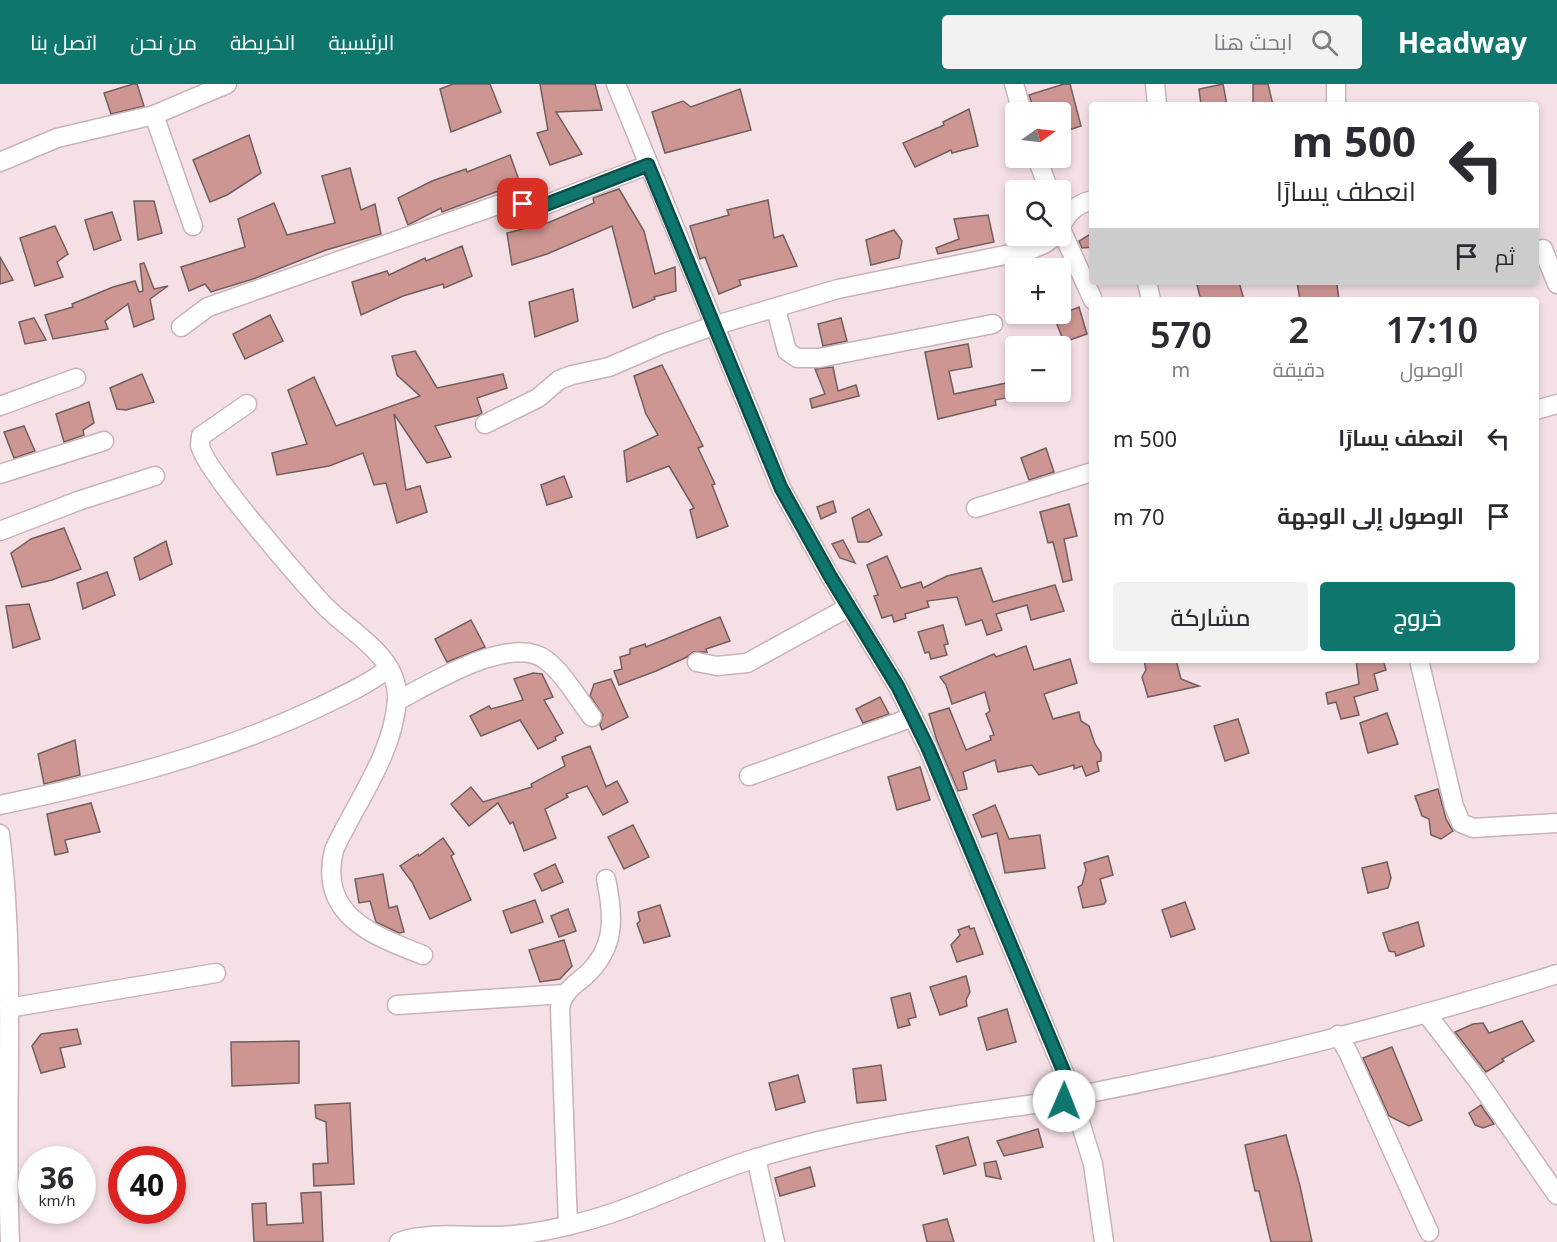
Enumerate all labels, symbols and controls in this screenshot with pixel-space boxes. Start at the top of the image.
search box [942,15,1362,69]
text: Headway [1398,23,1527,61]
text: ابحث هنا [1213,26,1293,56]
icon: search [1308,26,1341,59]
text: اتصل بنا [30,28,97,56]
text: من نحن [130,28,197,56]
text: الخريطة [230,28,295,56]
text: الرئيسية [328,28,394,56]
north arrow [1005,102,1071,168]
map controls [1005,102,1071,402]
text: 500 m [1292,112,1416,169]
icon: left [1437,126,1515,204]
text: انعطف يسارًا [1276,172,1416,209]
pin [497,178,548,229]
button: search [1005,180,1071,246]
icon: arrive [506,187,539,220]
icon: arrive [1450,240,1483,273]
text: ثم [1495,241,1515,271]
button: + [1005,258,1071,324]
text: 2 [1288,305,1309,354]
text: 17:10 [1386,305,1478,354]
text: 570 [1150,310,1212,359]
button: − [1005,336,1071,402]
text: m [1172,356,1190,383]
text: دقيقة [1273,356,1325,383]
text: الوصول [1400,356,1464,383]
text: انعطف يسارًا [1338,422,1464,452]
icon: left [1482,422,1515,455]
text: 500 m [1113,423,1177,453]
text: الوصول إلى الوجهة [1277,500,1464,530]
icon: arrive [1482,500,1515,533]
text: 70 m [1113,501,1164,531]
button: مشاركة [1113,582,1308,651]
button: خروج [1320,582,1515,651]
position arrow [1032,1069,1096,1133]
speed limit sign: 40 [108,1146,186,1224]
text: 36 [40,1157,74,1198]
text: km/h [39,1190,75,1210]

